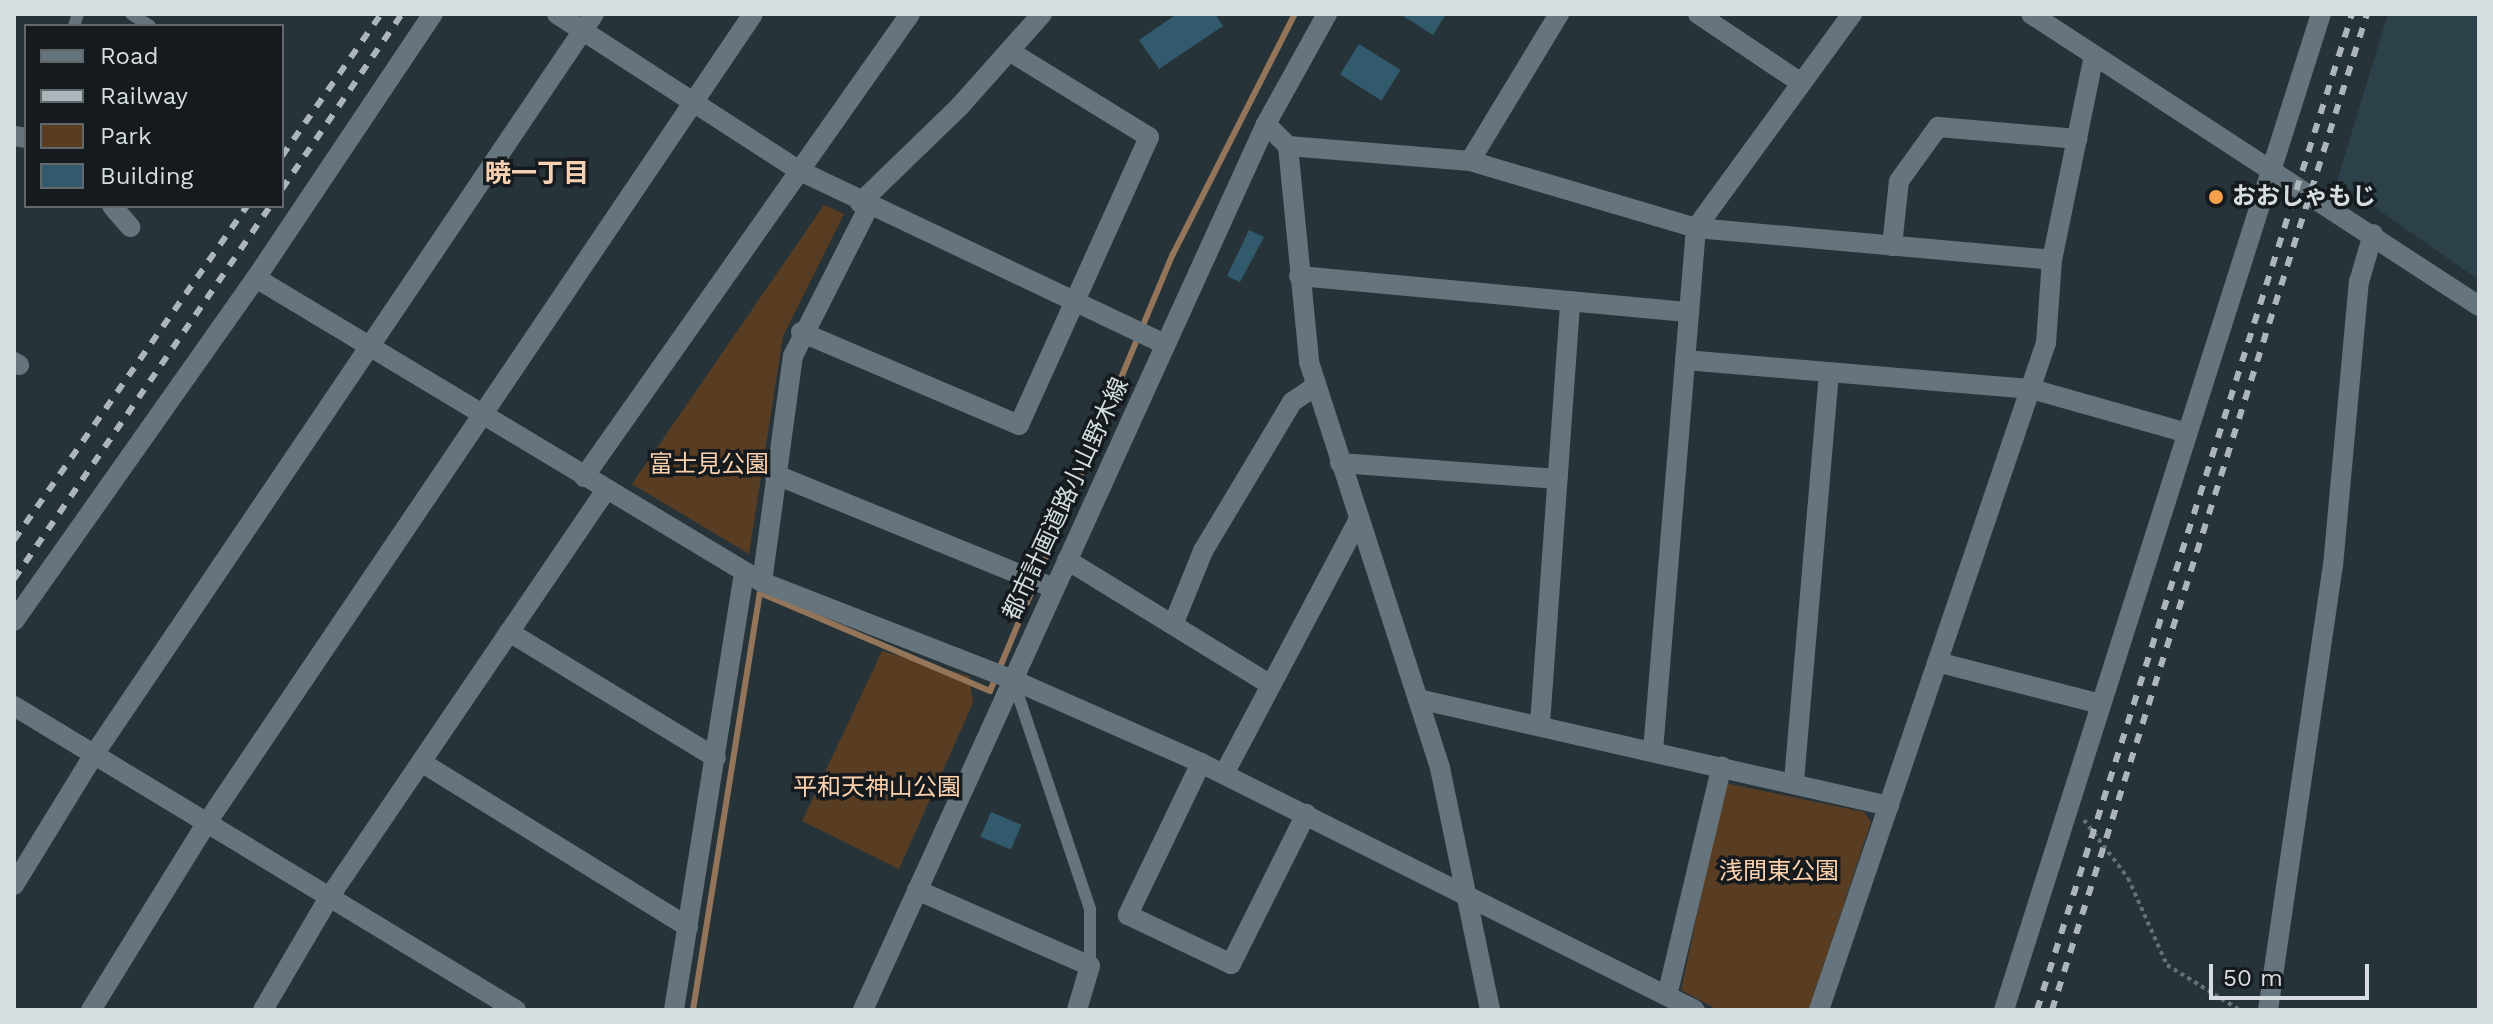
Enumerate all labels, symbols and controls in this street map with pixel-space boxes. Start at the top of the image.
legend [24,24,284,208]
text: Road [100,42,159,70]
text: Railway [100,82,188,110]
text: Park [100,122,152,150]
district label: 暁一丁目 [485,158,589,190]
text: Building [100,162,193,190]
place label: おおしゃもじ [2232,183,2376,211]
marker: おおしゃもじ [2207,188,2225,206]
street label: 都市計画道路小山野木線 [997,373,1135,625]
park label: 富士見公園 [649,451,769,479]
park label: 平和天神山公園 [793,774,961,802]
park label: 浅間東公園 [1719,858,1839,886]
scale bar [2213,948,2373,998]
text: 50 m [2223,964,2283,992]

